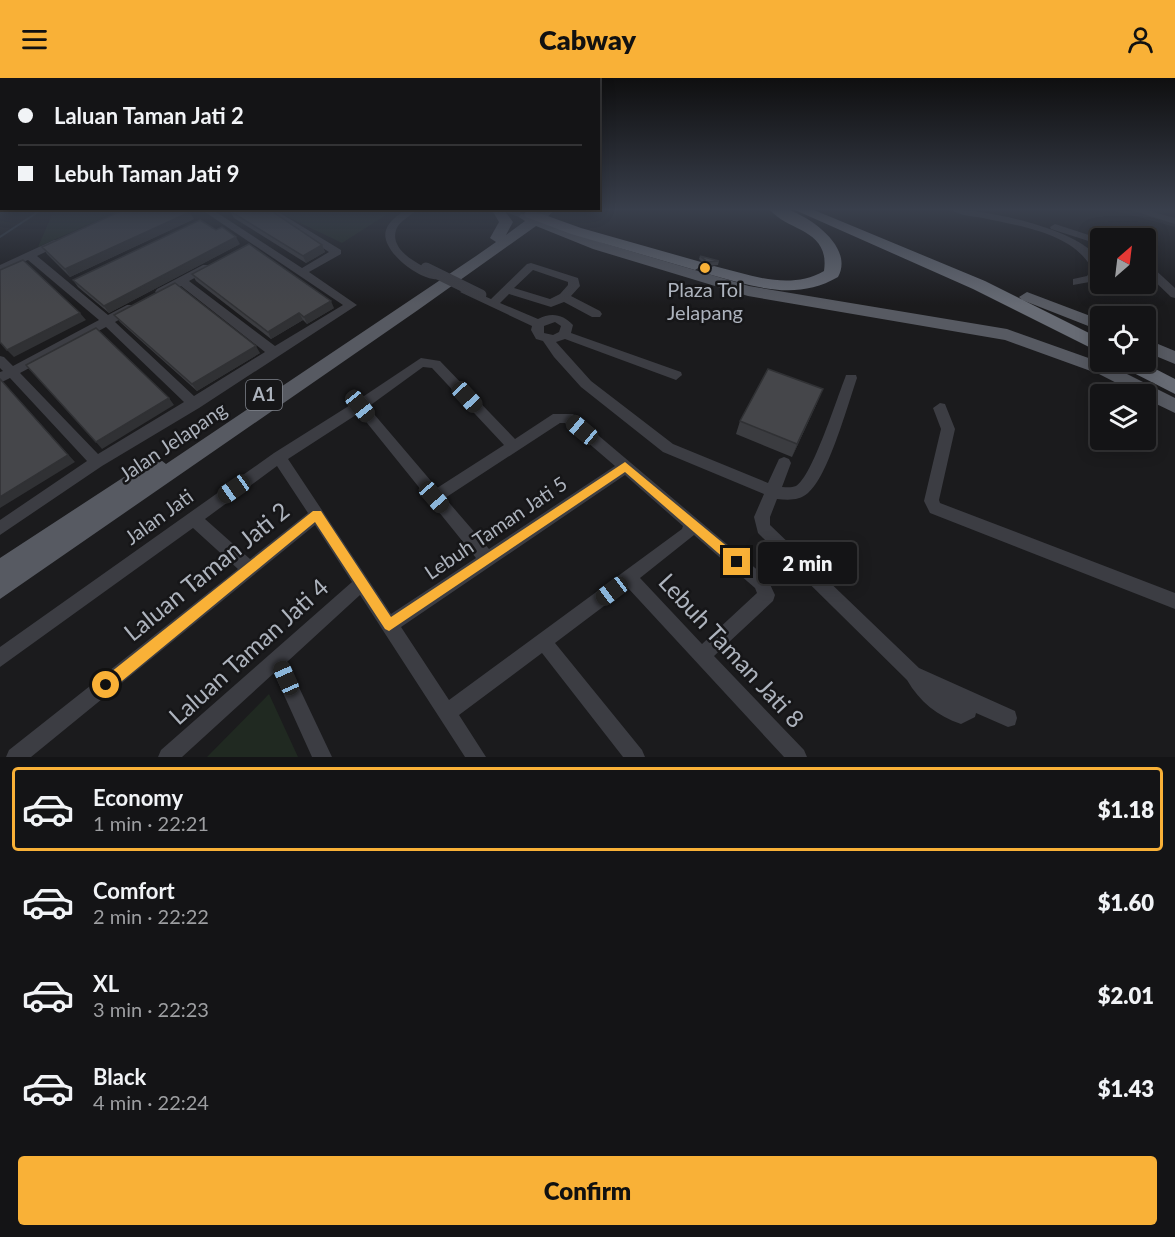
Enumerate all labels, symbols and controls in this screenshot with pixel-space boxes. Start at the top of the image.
icon: menu [18,23,51,56]
text: Cabway [539,23,636,56]
icon: person [1124,23,1157,56]
text: Laluan Taman Jati 2 [54,102,244,129]
text: Lebuh Taman Jati 9 [54,160,240,187]
north arrow [1090,228,1156,294]
map controls [1090,228,1156,450]
marker: Plaza Tol Jelapang [698,261,712,275]
place label: Plaza Tol Jelapang [667,277,743,324]
button: locate [1090,306,1156,372]
car [448,378,486,416]
road number: A1 [246,380,282,410]
button: layers [1090,384,1156,450]
car [342,386,378,426]
street label: Jalan Jelapang [114,396,231,486]
car [562,412,602,448]
car [214,471,254,507]
street label: Lebuh Taman Jati 5 [420,471,571,584]
car [415,478,453,516]
street label: Jalan Jati [120,483,197,549]
street label: Laluan Taman Jati 2 [118,495,295,646]
callout: 2 min [758,541,857,583]
route end [723,548,750,575]
text: 2 min [783,551,832,575]
street label: Lebuh Taman Jati 8 [653,567,811,733]
street label: Laluan Taman Jati 4 [162,572,334,730]
car [592,573,632,609]
car [270,658,302,698]
route start [92,671,119,698]
icon: car [21,782,75,836]
text: Economy [93,784,183,811]
text: $1.18 [1098,796,1154,823]
text: 1 min · 22:21 [93,811,209,835]
icon: car [21,875,75,929]
text: Comfort [93,877,175,904]
text: $1.60 [1098,889,1154,916]
text: 2 min · 22:22 [93,904,209,928]
icon: car [21,968,75,1022]
text: XL [93,970,119,997]
text: $2.01 [1098,982,1154,1009]
text: 3 min · 22:23 [93,997,209,1021]
icon: car [21,1061,75,1115]
text: Black [93,1063,146,1090]
text: $1.43 [1098,1075,1154,1102]
text: 4 min · 22:24 [93,1090,209,1114]
button: Confirm [18,1156,1157,1225]

